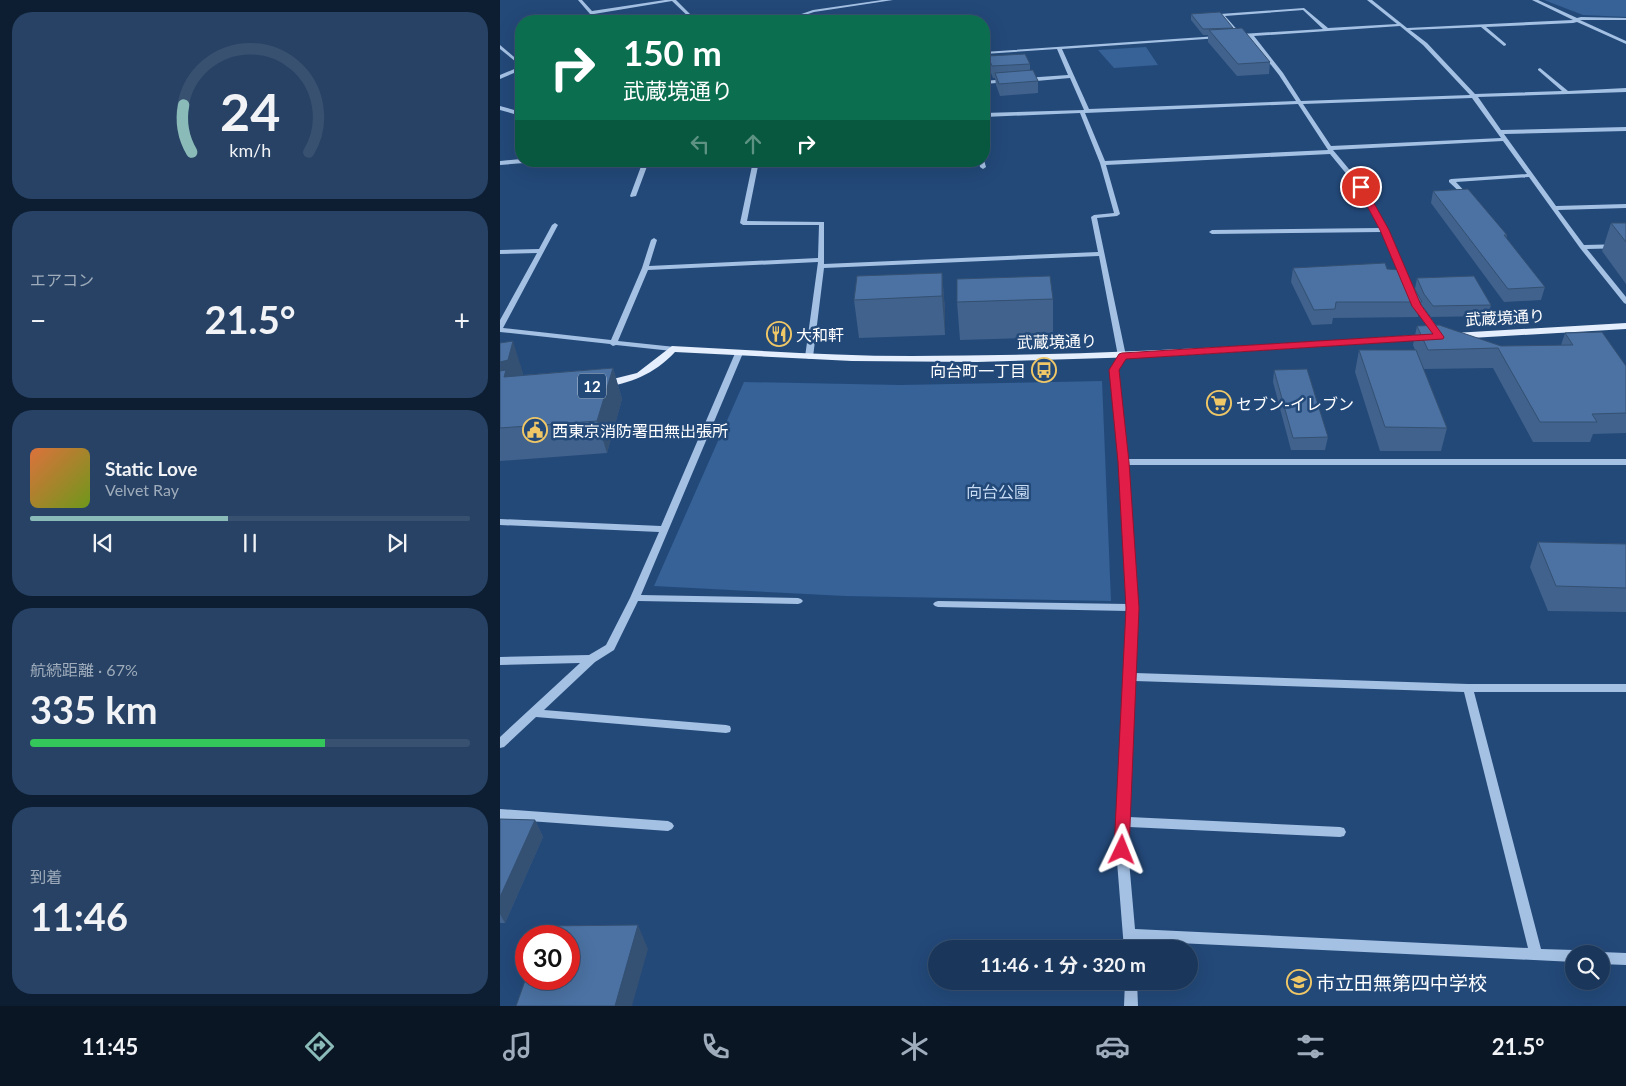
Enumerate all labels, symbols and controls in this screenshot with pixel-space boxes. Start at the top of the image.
text: 150 m [623,31,722,73]
icon: right [540,35,605,100]
text: 武蔵境通り [623,77,733,104]
text: 24 [220,80,280,142]
icon: left [686,130,714,158]
icon: ahead [739,130,767,158]
icon: right [792,130,820,158]
text: km/h [229,139,271,161]
pin [1340,166,1382,208]
icon: arrive [1347,173,1375,201]
text: エアコン [30,270,94,289]
text: 21.5° [205,296,295,342]
text: − [30,303,46,337]
text: + [454,303,470,337]
street label: 武蔵境通り [1465,305,1545,329]
restaurant icon: 大和軒 [766,321,792,347]
place label: 大和軒 [796,325,844,344]
street label: 武蔵境通り [1017,331,1097,351]
bus stop icon: 向台町一丁目 [1031,357,1057,383]
place label: 向台町一丁目 [930,361,1026,380]
road number: 12 [578,374,606,398]
supermarket icon: セブン-イレブン [1206,390,1232,416]
place label: セブン-イレブン [1236,394,1354,413]
public building icon: 西東京消防署田無出張所 [522,417,548,443]
place label: 西東京消防署田無出張所 [552,421,728,440]
text: Static Love [105,457,197,480]
text: Velvet Ray [105,480,179,499]
park label: 向台公園 [966,482,1030,501]
icon: previous [89,529,117,557]
icon: pause [236,529,264,557]
icon: next [383,529,411,557]
text: 航続距離 · 67% [30,660,138,679]
text: 335 km [30,686,158,732]
position arrow [1095,823,1147,875]
text: 到着 [30,867,62,886]
text: 11:46 [30,893,128,939]
speed limit sign: 30 [515,925,580,990]
map controls [1565,945,1610,990]
button: search [1565,945,1610,990]
text: 11:46 · 1 分 · 320 m [980,953,1146,976]
school or university icon: 市立田無第四中学校 [1286,969,1312,995]
place label: 市立田無第四中学校 [1316,971,1487,994]
icon: directions [302,1029,337,1064]
icon: music [500,1029,535,1064]
icon: phone [698,1029,733,1064]
icon: climate [897,1029,932,1064]
icon: car [1095,1029,1130,1064]
icon: filters [1293,1029,1328,1064]
text: 11:45 [82,1033,138,1060]
text: 21.5° [1492,1033,1544,1060]

